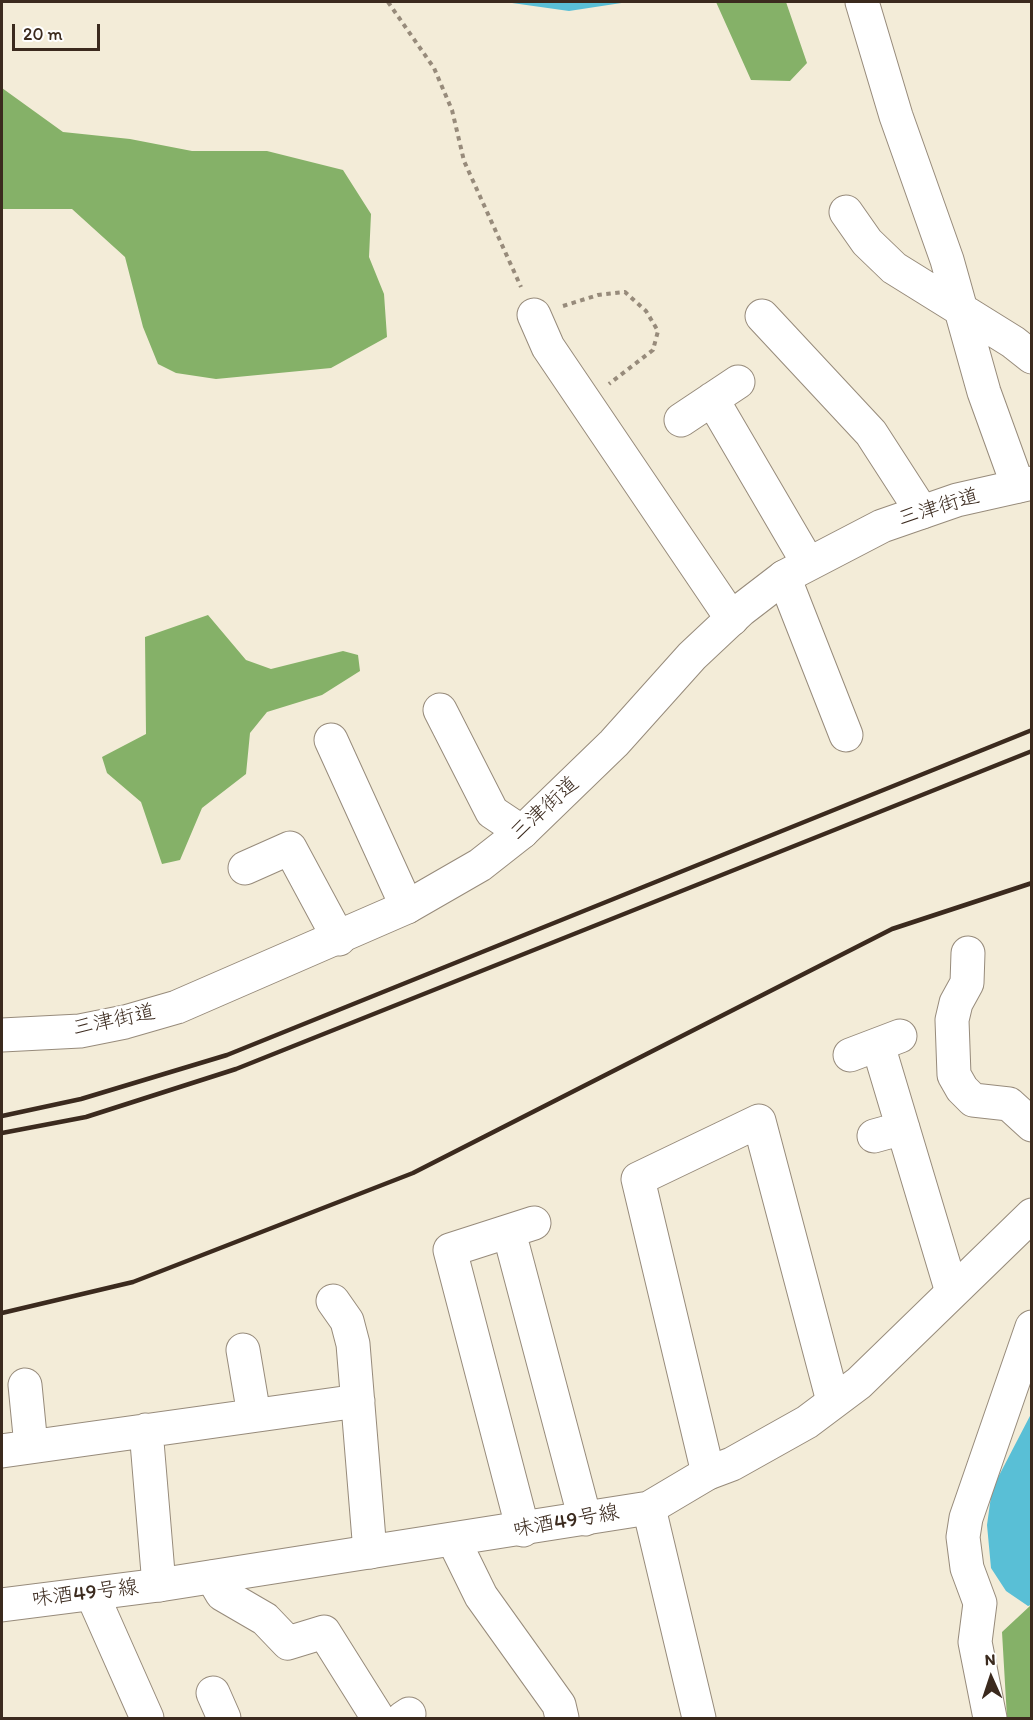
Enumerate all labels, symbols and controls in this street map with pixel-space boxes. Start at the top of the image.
scale bar [15,12,104,50]
text: 20 m [23,23,63,45]
street label: 三津街道 [895,484,983,532]
street label: 三津街道 [505,772,585,846]
street label: 三津街道 [70,1000,158,1042]
street label: 味酒49号線 [511,1500,621,1544]
street label: 味酒49号線 [30,1575,140,1613]
north arrow [961,1648,1021,1708]
text: N [984,1650,996,1669]

